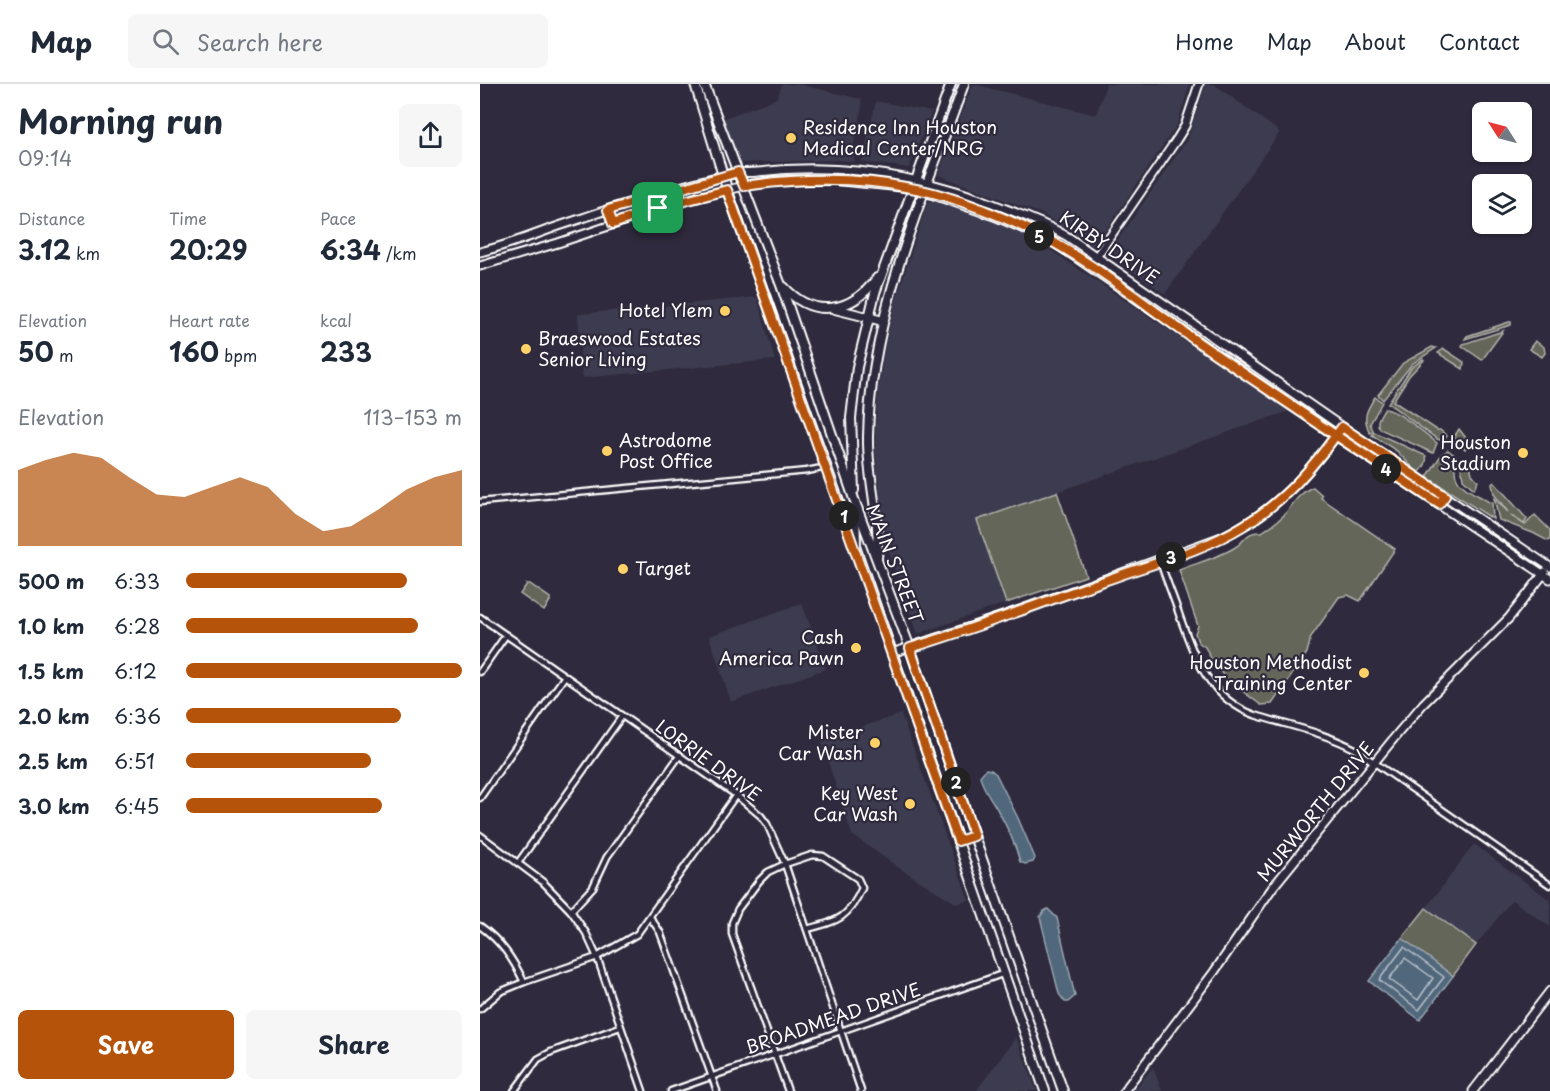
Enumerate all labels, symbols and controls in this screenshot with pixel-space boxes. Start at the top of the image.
search box [128,14,548,68]
text: Map [30,20,92,63]
icon: search [149,25,182,58]
text: Search here [197,25,323,58]
text: Home [1175,25,1234,57]
text: Map [1267,25,1312,57]
text: About [1345,25,1406,57]
text: Contact [1439,25,1520,57]
text: Morning run [18,95,223,145]
north arrow [1472,102,1532,162]
map controls [1472,102,1532,234]
button: share [399,104,462,167]
place label: Residence Inn Houston Medical Center/NRG [803,113,997,161]
marker: Residence Inn Houston Medical Center/NRG [784,131,798,145]
text: 09:14 [18,143,72,173]
button: layers [1472,174,1532,234]
pin [632,182,683,233]
icon: arrive [641,191,674,224]
street label: KIRBY DRIVE [1055,203,1165,290]
text: Distance [18,206,85,230]
text: Time [169,206,207,230]
text: Pace [320,206,356,230]
pin: 5 [1024,221,1054,251]
text: 5 [1034,224,1044,248]
text: 3.12 [18,230,71,269]
text: 20:29 [169,230,248,269]
text: 6:34 [320,230,381,269]
text: km [71,241,100,265]
text: /km [381,241,417,265]
place label: Hotel Ylem [619,296,713,323]
marker: Hotel Ylem [718,304,732,318]
text: Elevation [18,308,87,332]
text: Heart rate [169,308,250,332]
text: kcal [320,308,352,332]
place label: Braeswood Estates Senior Living [538,324,701,372]
text: 50 [18,332,54,371]
text: 160 [169,332,219,371]
text: 233 [320,332,372,371]
marker: Braeswood Estates Senior Living [519,342,533,356]
text: m [54,343,74,367]
text: bpm [219,343,257,367]
text: Elevation [18,402,104,432]
text: 113–153 m [363,402,462,432]
place label: Astrodome Post Office [619,426,713,474]
place label: Houston Stadium [1440,428,1511,476]
marker: Astrodome Post Office [600,444,614,458]
marker: Houston Stadium [1516,446,1530,460]
pin: 4 [1371,454,1401,484]
text: 4 [1381,457,1391,481]
street label: MAIN STREET [860,500,931,628]
pin: 1 [829,501,859,531]
text: 1 [840,504,848,528]
pin: 3 [1156,542,1186,572]
text: 3 [1166,545,1176,569]
place label: Target [635,554,691,581]
marker: Target [616,562,630,576]
text: 500 m [18,566,85,596]
text: 6:33 [114,566,160,596]
text: 1.0 km [18,611,85,641]
text: 6:28 [114,611,160,641]
place label: Cash America Pawn [719,623,844,671]
marker: Cash America Pawn [849,641,863,655]
place label: Houston Methodist Training Center [1189,648,1353,696]
text: 1.5 km [18,656,84,686]
text: 6:12 [114,656,157,686]
marker: Houston Methodist Training Center [1357,666,1371,680]
text: 2.0 km [18,701,90,731]
text: 6:36 [114,701,161,731]
street label: LORRIE DRIVE [651,712,767,807]
place label: Mister Car Wash [778,718,864,766]
street label: MURWORTH DRIVE [1250,735,1380,887]
marker: Mister Car Wash [868,736,882,750]
text: 2.5 km [18,746,88,776]
text: 6:51 [114,746,155,776]
pin: 2 [941,767,971,797]
text: 2 [950,770,962,794]
place label: Key West Car Wash [813,779,898,827]
text: 3.0 km [18,791,90,821]
text: 6:45 [114,791,159,821]
marker: Key West Car Wash [903,797,917,811]
street label: BROADMEAD DRIVE [741,975,924,1060]
button: Save [18,1010,234,1079]
button: Share [246,1010,462,1079]

